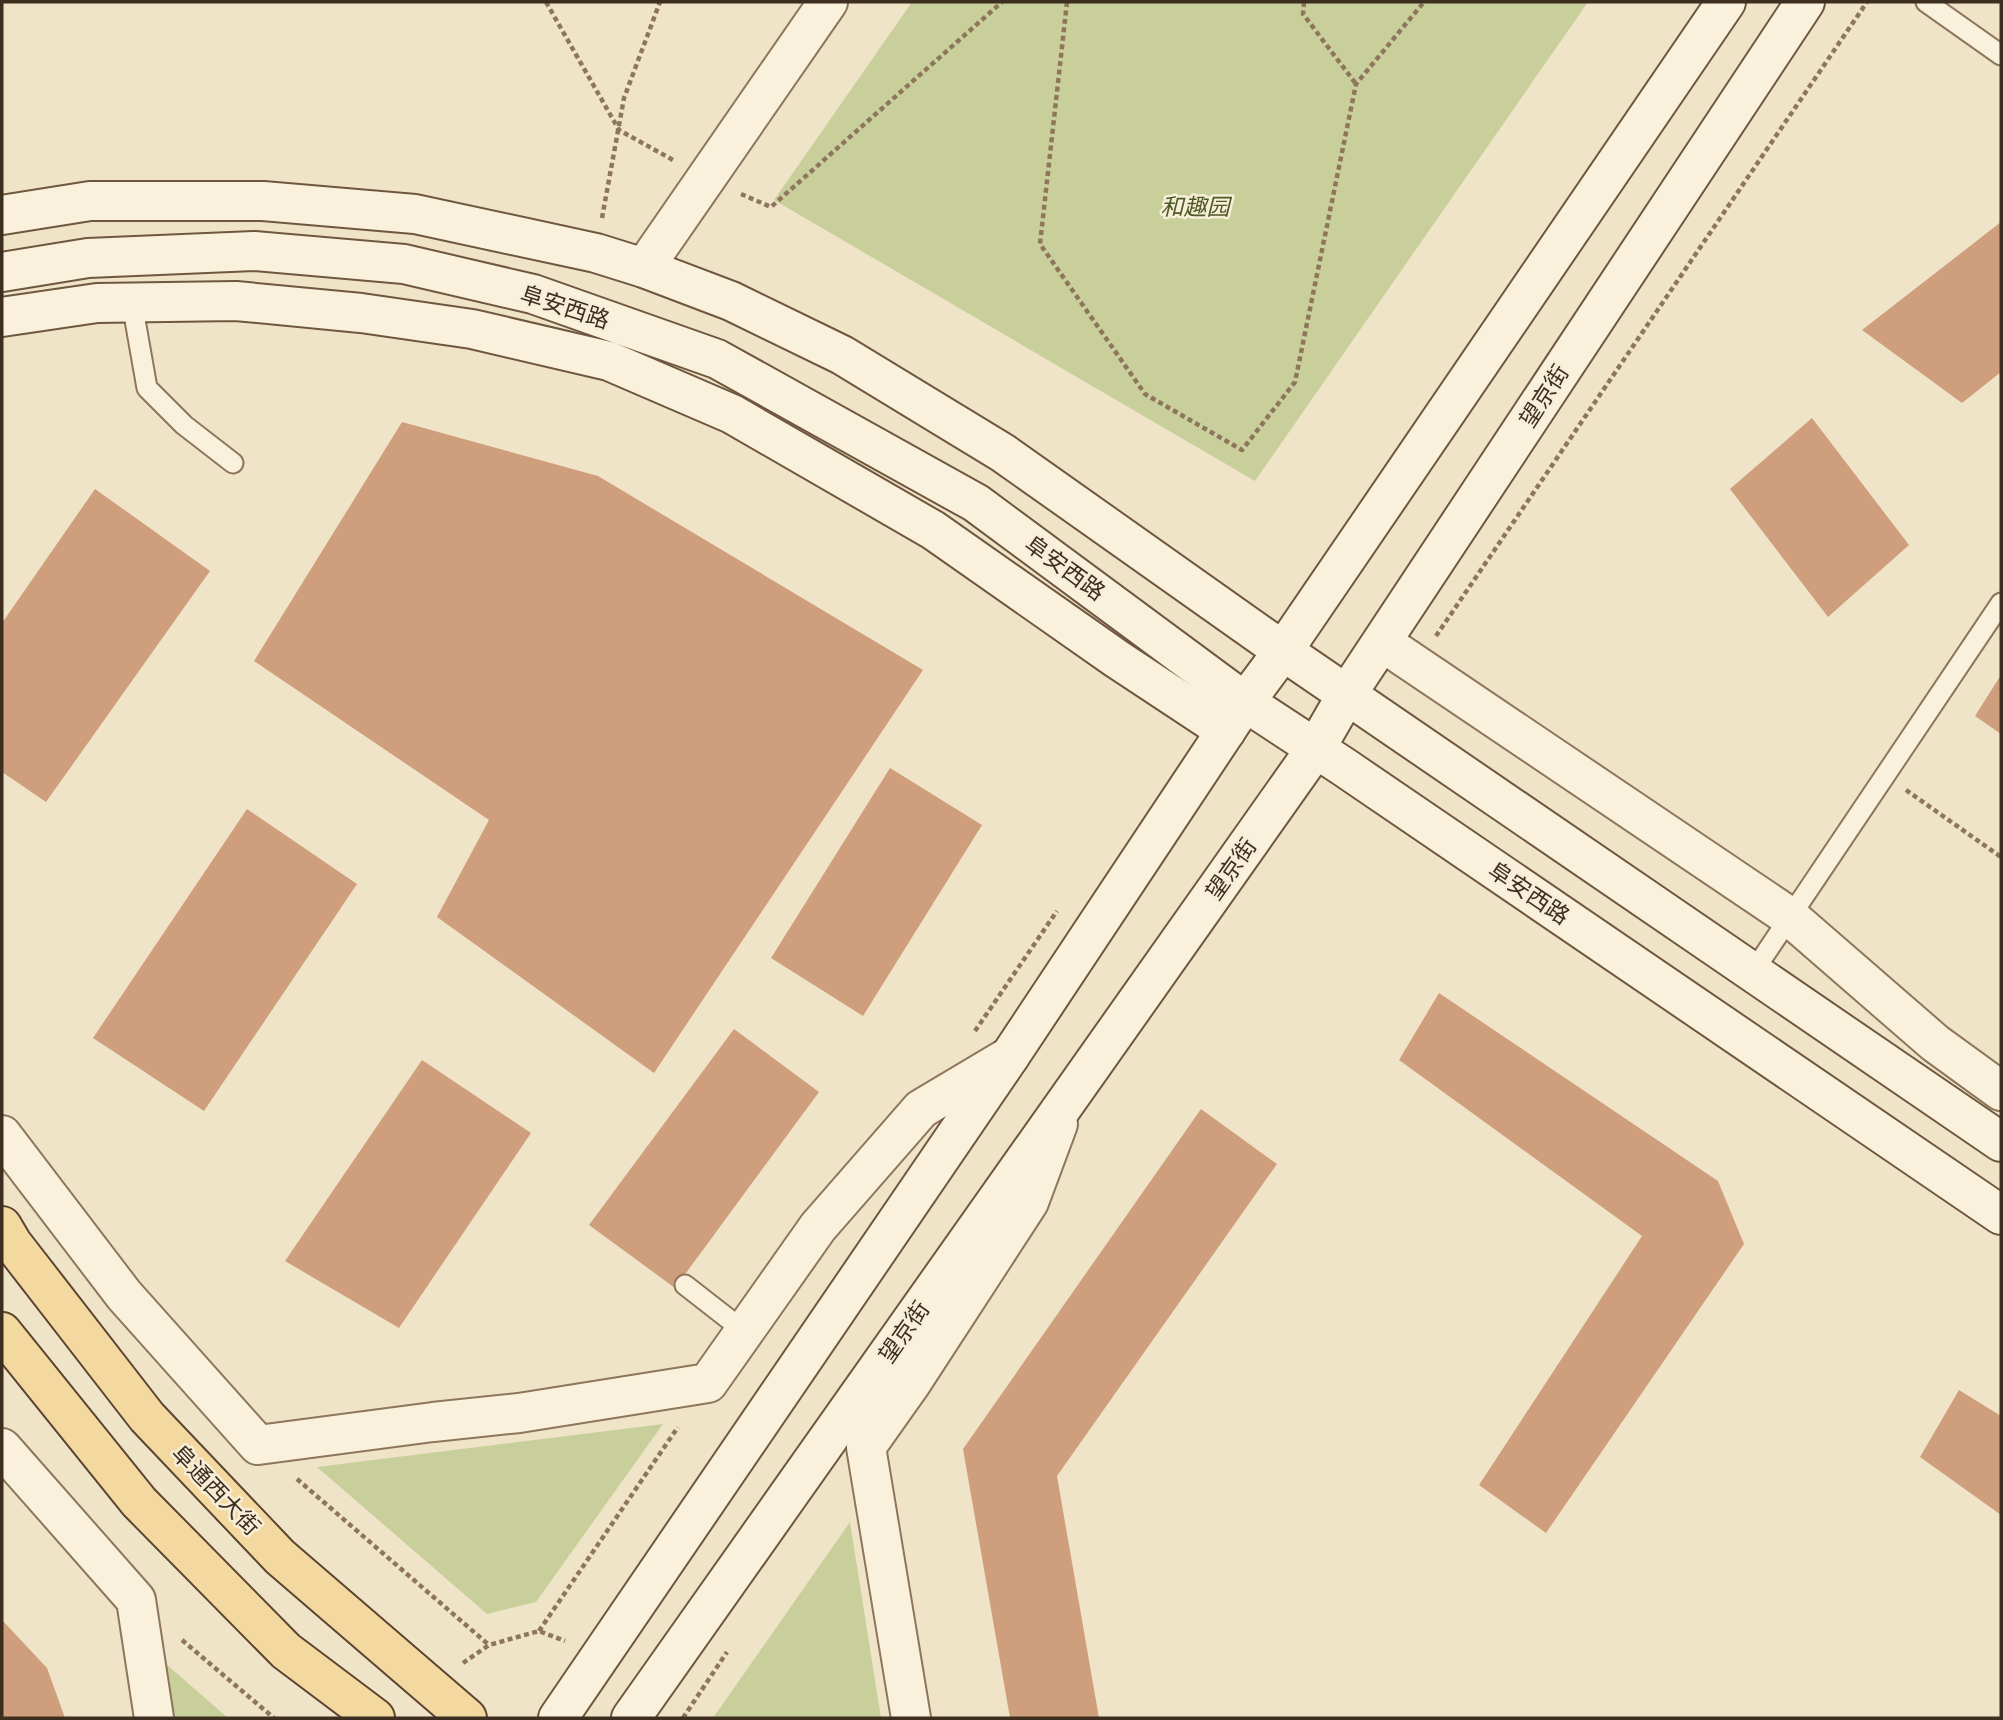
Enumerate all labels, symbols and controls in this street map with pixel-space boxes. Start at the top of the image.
park label: 和趣园 [1161,190,1233,221]
street label: 阜安西路 [517,277,614,335]
street label: 望京街 [1511,358,1575,433]
street label: 阜安西路 [1020,527,1112,606]
street label: 望京街 [1197,831,1262,905]
street label: 阜安西路 [1483,853,1577,930]
street label: 望京街 [870,1294,935,1368]
street label: 阜通西大街 [166,1437,268,1541]

